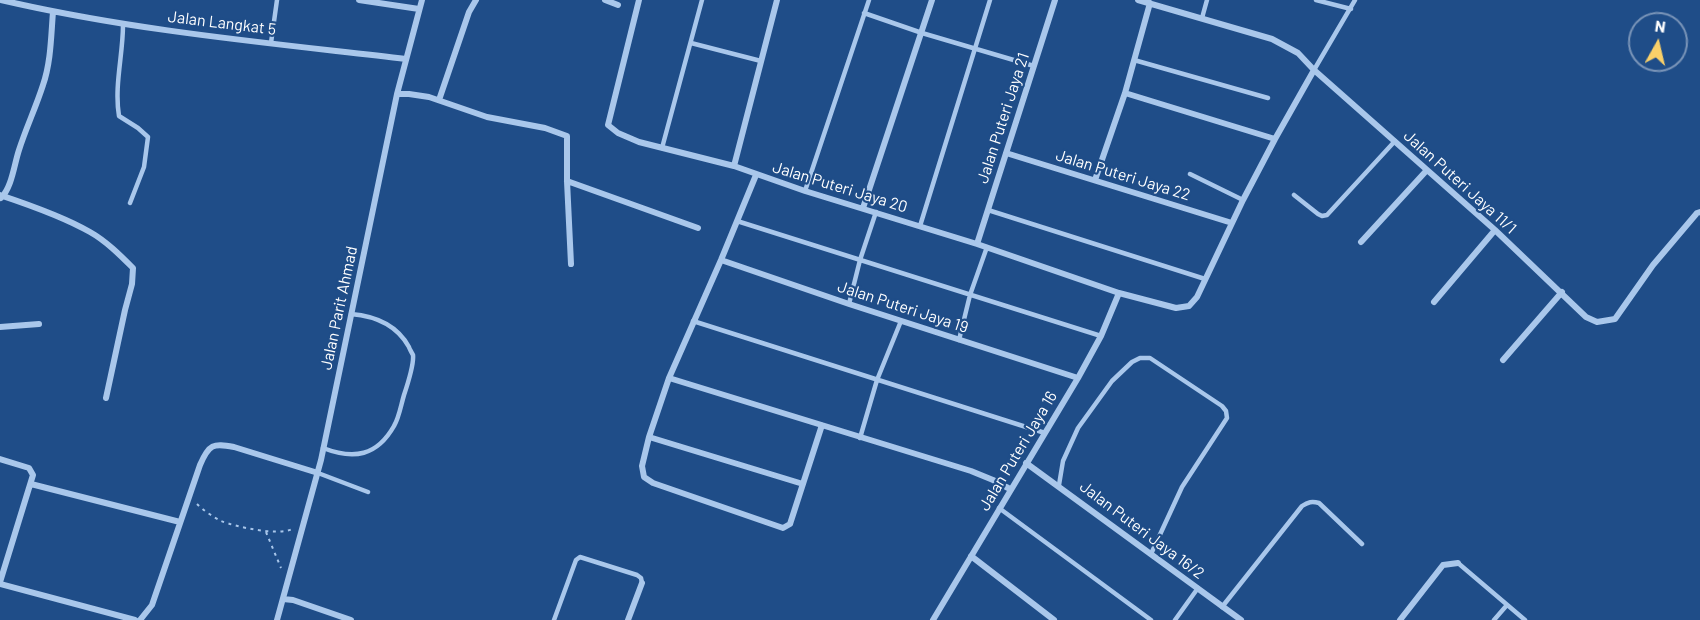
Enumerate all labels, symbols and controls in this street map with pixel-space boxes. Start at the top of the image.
street label: Jalan Langkat 5 [167,7,277,39]
north arrow [1628,12,1688,72]
text: N [1654,16,1667,36]
street label: Jalan Puteri Jaya 21 [973,50,1033,186]
street label: Jalan Puteri Jaya 11/1 [1400,126,1520,238]
street label: Jalan Puteri Jaya 22 [1054,145,1192,205]
street label: Jalan Puteri Jaya 20 [770,157,910,217]
street label: Jalan Parit Ahmad [317,244,361,372]
street label: Jalan Puteri Jaya 19 [835,277,971,337]
street label: Jalan Puteri Jaya 16 [975,388,1061,514]
street label: Jalan Puteri Jaya 16/2 [1076,477,1208,583]

